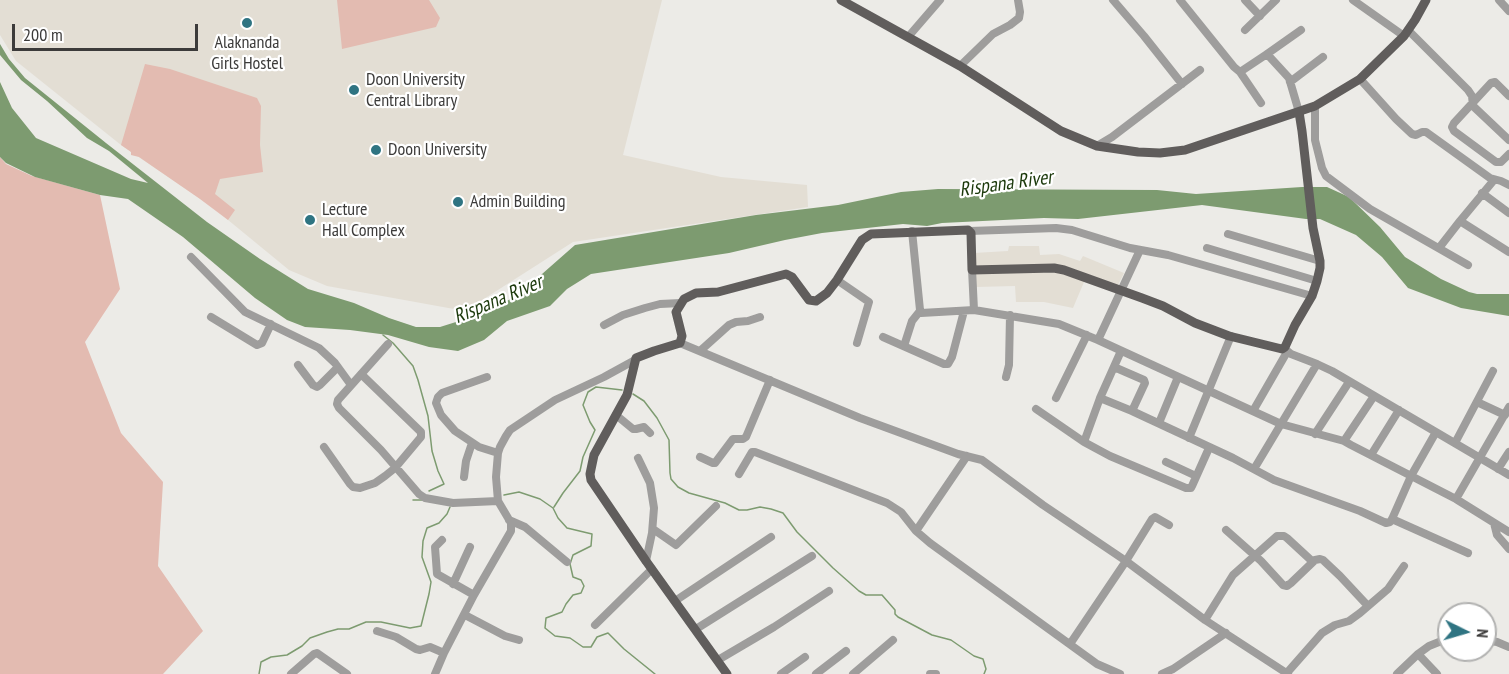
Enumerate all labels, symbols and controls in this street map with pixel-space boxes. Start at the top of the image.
scale bar [15,12,201,50]
marker: Alaknanda Girls Hostel [240,16,254,30]
text: 200 m [23,23,63,46]
place label: Alaknanda Girls Hostel [211,32,283,74]
place label: Doon University Central Library [366,69,465,112]
marker: Doon University Central Library [347,83,361,97]
place label: Doon University [388,139,487,161]
marker: Doon University [369,143,383,157]
water label: Rispana River [958,166,1054,202]
place label: Admin Building [470,191,565,213]
marker: Admin Building [451,195,465,209]
place label: Lecture Hall Complex [322,199,405,242]
marker: Lecture Hall Complex [303,213,317,227]
water label: Rispana River [450,271,546,329]
north arrow [1437,602,1497,662]
text: N [1473,628,1493,639]

